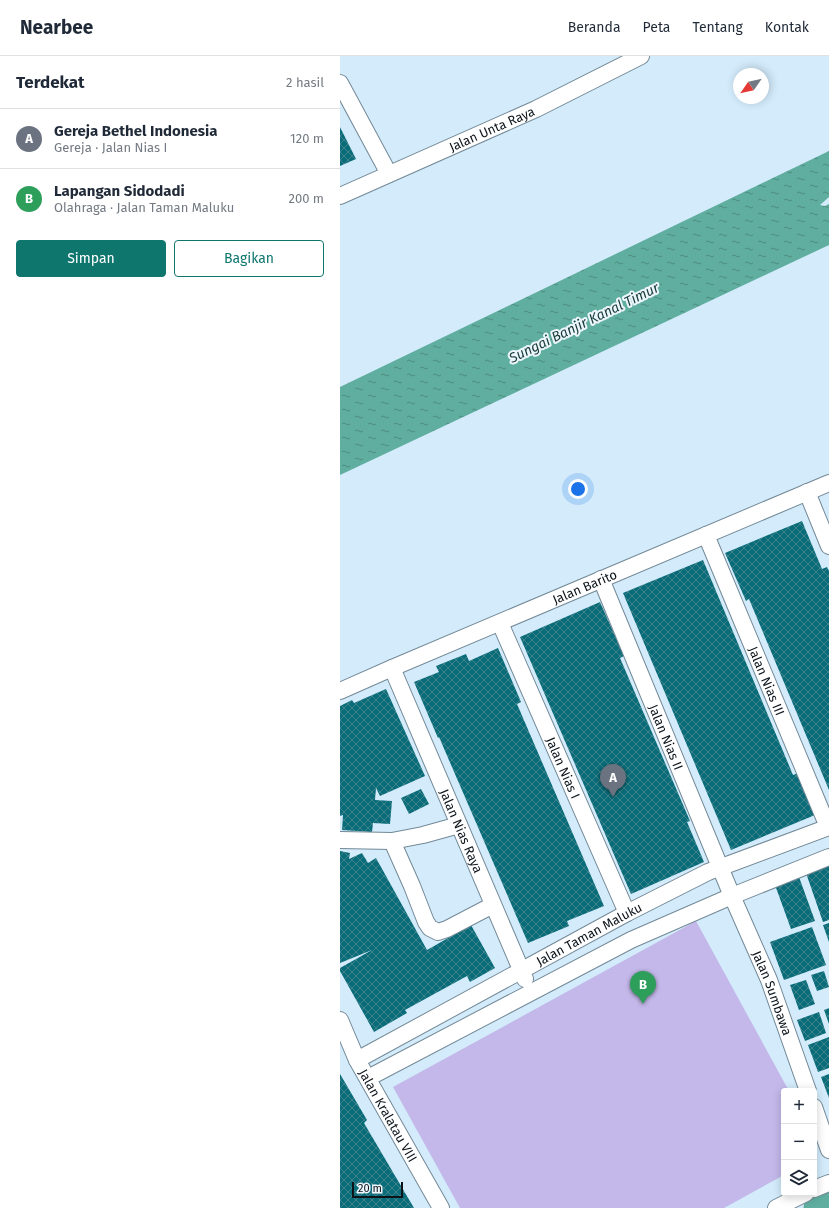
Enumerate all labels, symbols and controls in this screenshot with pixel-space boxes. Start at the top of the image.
text: Nearbee [20,16,93,39]
text: Beranda [568,19,621,36]
text: Peta [643,19,670,36]
text: Tentang [692,19,743,36]
text: Kontak [765,19,809,36]
north arrow [733,68,769,104]
text: Terdekat [16,72,85,93]
text: 2 hasil [286,75,324,90]
street label: Jalan Unta Raya [447,103,537,154]
text: Gereja Bethel Indonesia [54,122,218,140]
text: A [25,131,33,146]
text: 120 m [290,131,324,146]
text: Gereja · Jalan Nias I [54,140,167,155]
text: Lapangan Sidodadi [54,182,185,200]
text: B [25,191,33,206]
text: 200 m [288,191,324,206]
text: Olahraga · Jalan Taman Maluku [54,200,234,215]
button: Simpan [16,240,166,277]
button: Bagikan [174,240,324,277]
water label: Sungai Banjir Kanal Timur [505,279,662,367]
your location [568,479,588,499]
street label: Jalan Barito [550,566,619,607]
street label: Jalan Nias III [746,644,788,718]
street label: Jalan Nias II [646,702,687,772]
street label: Jalan Nias I [543,735,583,801]
pin: A [600,764,626,797]
street label: Jalan Nias Raya [437,787,486,875]
street label: Jalan Taman Maluku [533,899,644,969]
street label: Jalan Sumbawa [749,948,795,1037]
pin: B [630,971,656,1004]
street label: Jalan Kralatau VIII [356,1066,421,1164]
map controls [781,1088,817,1196]
button: + [781,1088,817,1124]
button: − [781,1124,817,1160]
button: layers [781,1160,817,1196]
scale bar [352,1180,403,1199]
text: 20 m [358,1182,382,1195]

